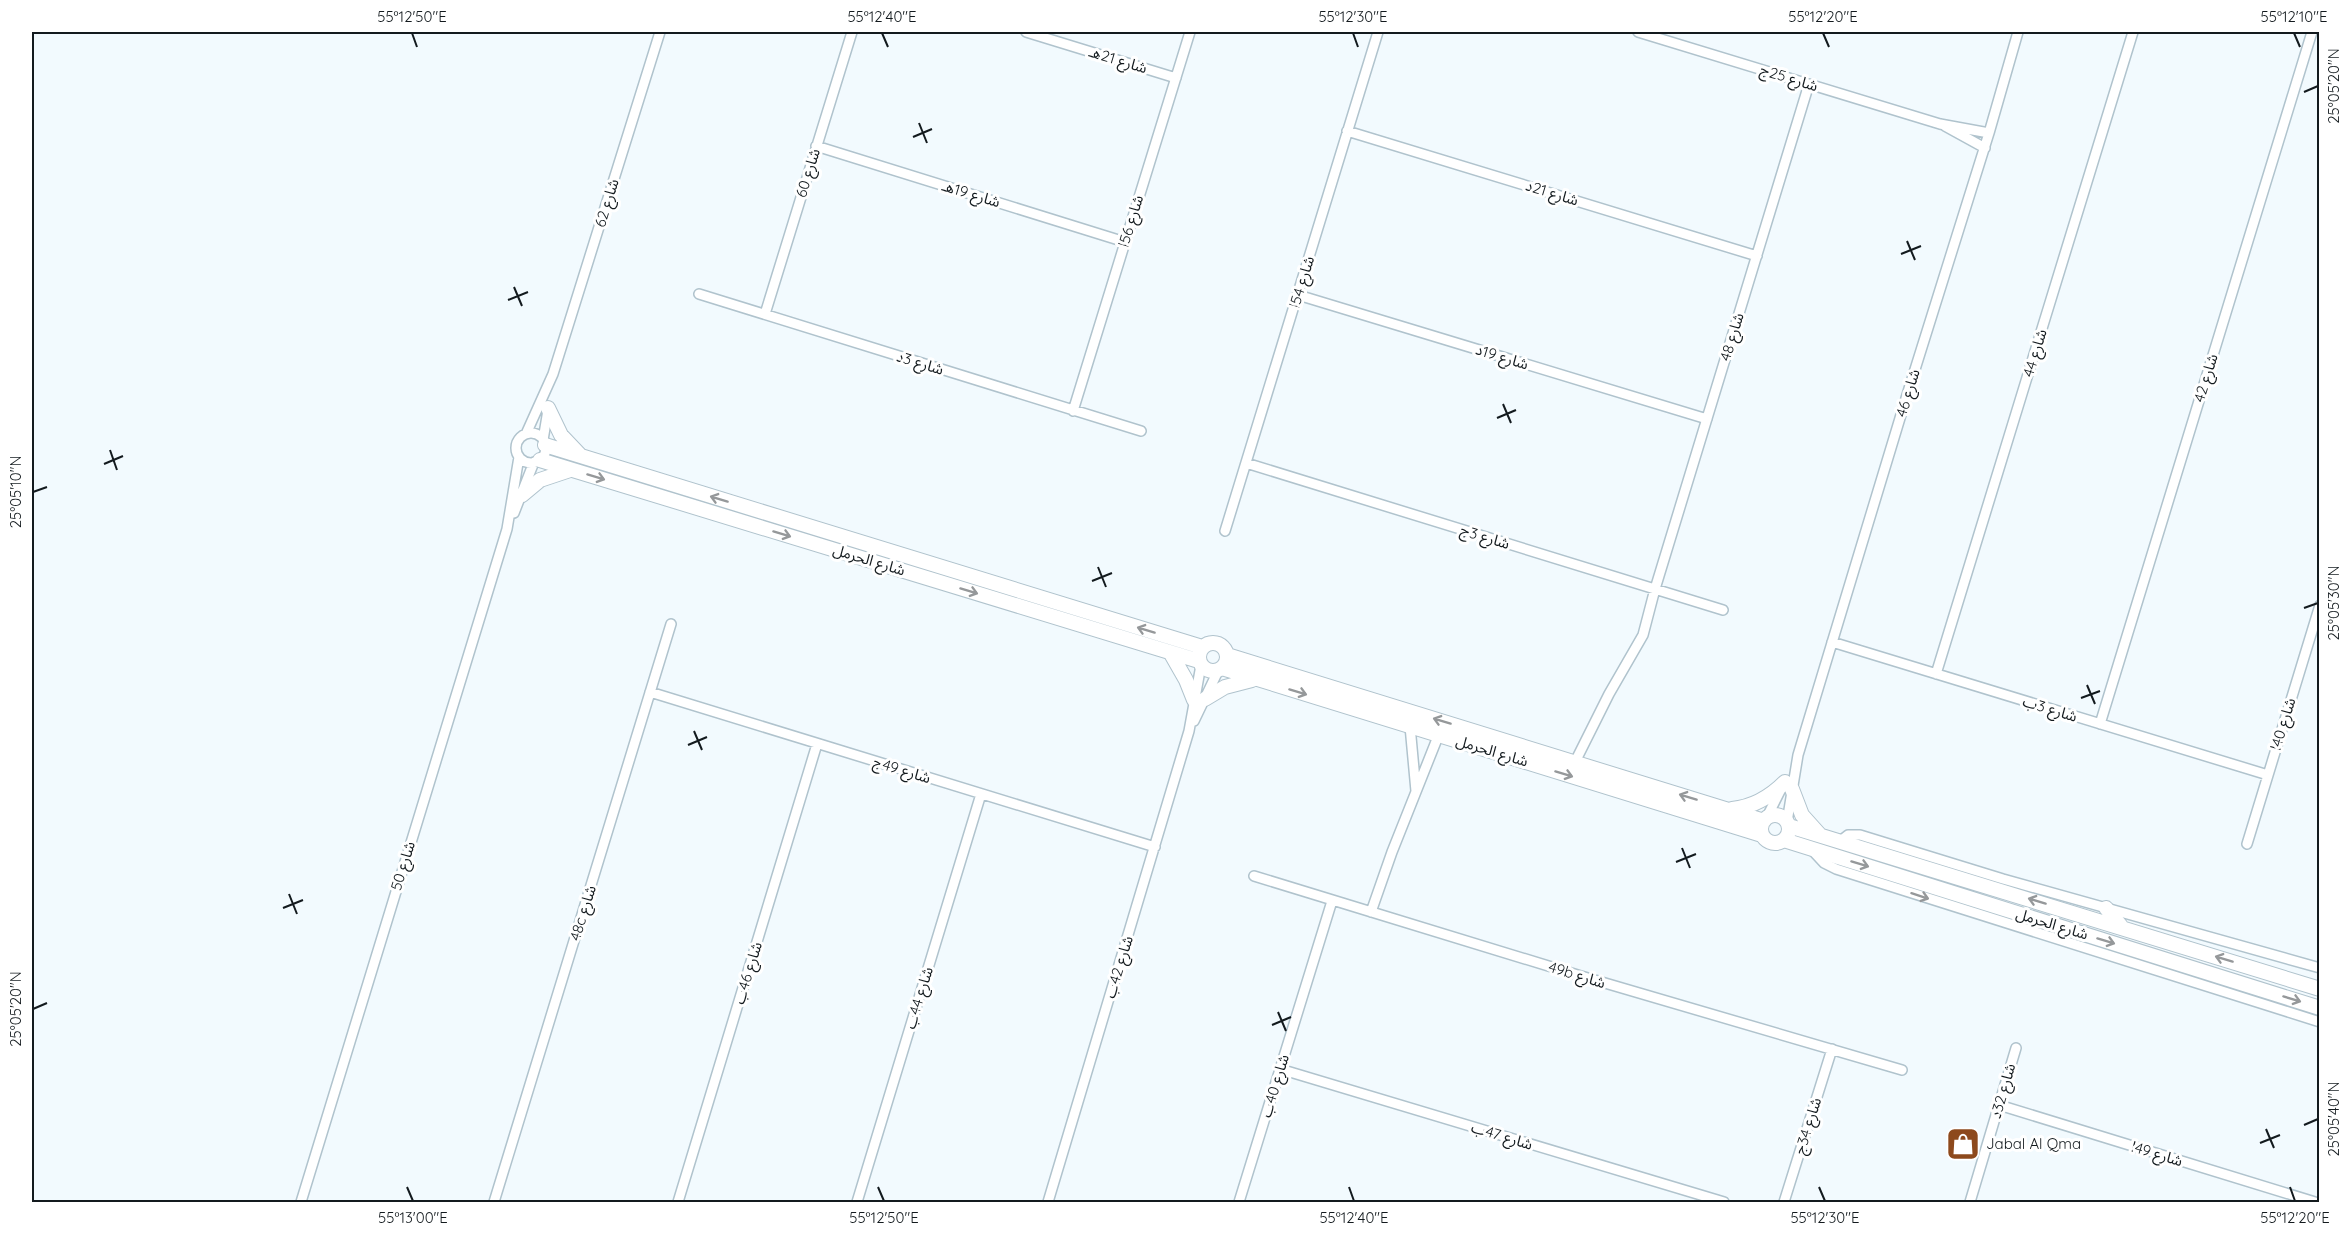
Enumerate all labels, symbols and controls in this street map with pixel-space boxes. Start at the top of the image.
text: 55°12'50"E [377,7,447,26]
text: 55°12'40"E [847,7,917,26]
text: 55°12'30"E [1318,7,1388,26]
text: 55°12'20"E [1788,7,1858,26]
text: 55°12'10"E [2261,7,2327,26]
street label: شارع 21هـ [1086,42,1150,80]
text: 25°05'20"N [2324,48,2343,124]
street label: شارع 25ج [1757,60,1821,98]
street label: شارع 60 [791,146,827,201]
street label: شارع 21د [1522,175,1581,212]
street label: شارع 62 [590,176,626,230]
street label: شارع 19هـ [939,176,1003,214]
street label: شارع 56ا [1114,192,1150,250]
street label: شارع 54ا [1285,254,1321,311]
street label: شارع 48 [1715,310,1751,364]
street label: شارع 44 [2018,326,2054,380]
street label: شارع 19د [1472,339,1531,376]
street label: شارع 3د [893,346,946,382]
street label: شارع 42 [2189,351,2225,405]
street label: شارع 46 [1891,366,1927,420]
text: 25°05'10"N [6,456,25,528]
one-way arrow [586,472,605,483]
one-way arrow [710,493,729,504]
street label: شارع 3ج [1457,520,1512,556]
one-way arrow [772,529,791,540]
street label: شارع الحرمل [830,540,908,582]
text: 25°05'30"N [2324,566,2343,640]
one-way arrow [959,586,978,597]
one-way arrow [1137,624,1156,635]
one-way arrow [1288,687,1307,698]
street label: شارع 3ب [2020,691,2080,729]
street label: شارع 40ا [2266,695,2302,753]
one-way arrow [1433,715,1452,726]
street label: شارع الحرمل [1453,731,1531,773]
street label: شارع 49ج [870,752,933,790]
one-way arrow [1554,769,1573,780]
one-way arrow [1679,791,1698,802]
street label: شارع 50 [386,839,422,894]
one-way arrow [1850,859,1869,870]
street label: 48c شارع [565,883,603,944]
one-way arrow [1910,891,1929,902]
one-way arrow [2028,895,2047,906]
street label: شارع الحرمل [2013,904,2091,946]
street label: شارع 42ب [1100,933,1140,1001]
one-way arrow [2096,936,2115,947]
street label: شارع 46ب [729,939,769,1007]
one-way arrow [2215,952,2234,963]
street label: 49b شارع [1546,957,1608,995]
street label: شارع 44ب [900,964,940,1032]
text: 25°05'20"N [6,971,25,1047]
one-way arrow [2282,994,2301,1005]
street label: شارع 40ب [1256,1052,1296,1121]
street label: شارع 32د [1986,1061,2022,1122]
text: 25°05'40"N [2324,1082,2343,1156]
street label: شارع 34ج [1790,1095,1828,1158]
street label: شارع 47ب [1468,1117,1535,1157]
shop icon: Jabal Al Qma [1945,1126,1981,1162]
place label: Jabal Al Qma [1986,1134,2081,1153]
street label: شارع 49ا [2128,1137,2185,1173]
text: 55°13'00"E [378,1208,448,1227]
text: 55°12'50"E [849,1208,919,1227]
text: 55°12'40"E [1319,1208,1389,1227]
text: 55°12'30"E [1790,1208,1860,1227]
text: 55°12'20"E [2260,1208,2330,1227]

